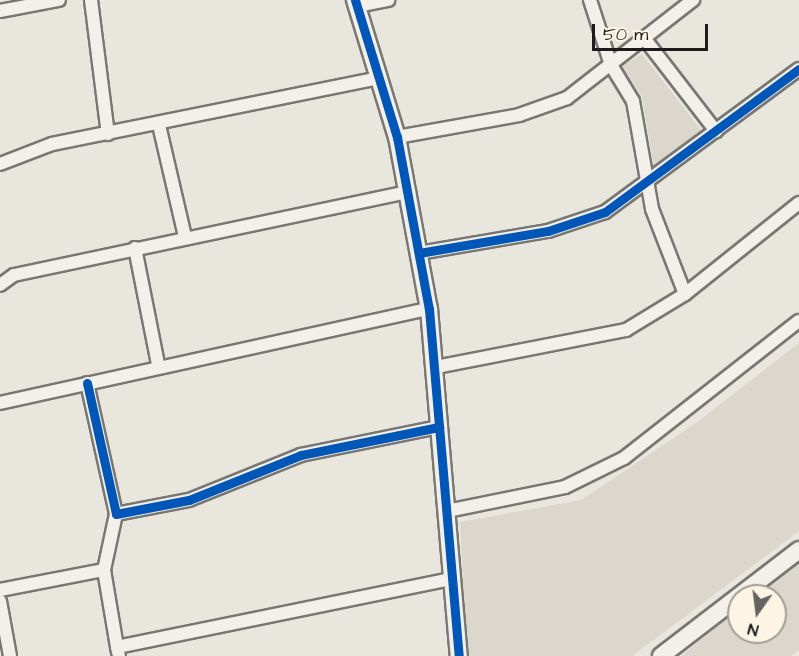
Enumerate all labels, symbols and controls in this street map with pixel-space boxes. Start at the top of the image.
scale bar [595,12,710,50]
text: 50 m [603,22,648,47]
north arrow [727,584,787,644]
text: N [746,618,761,641]

